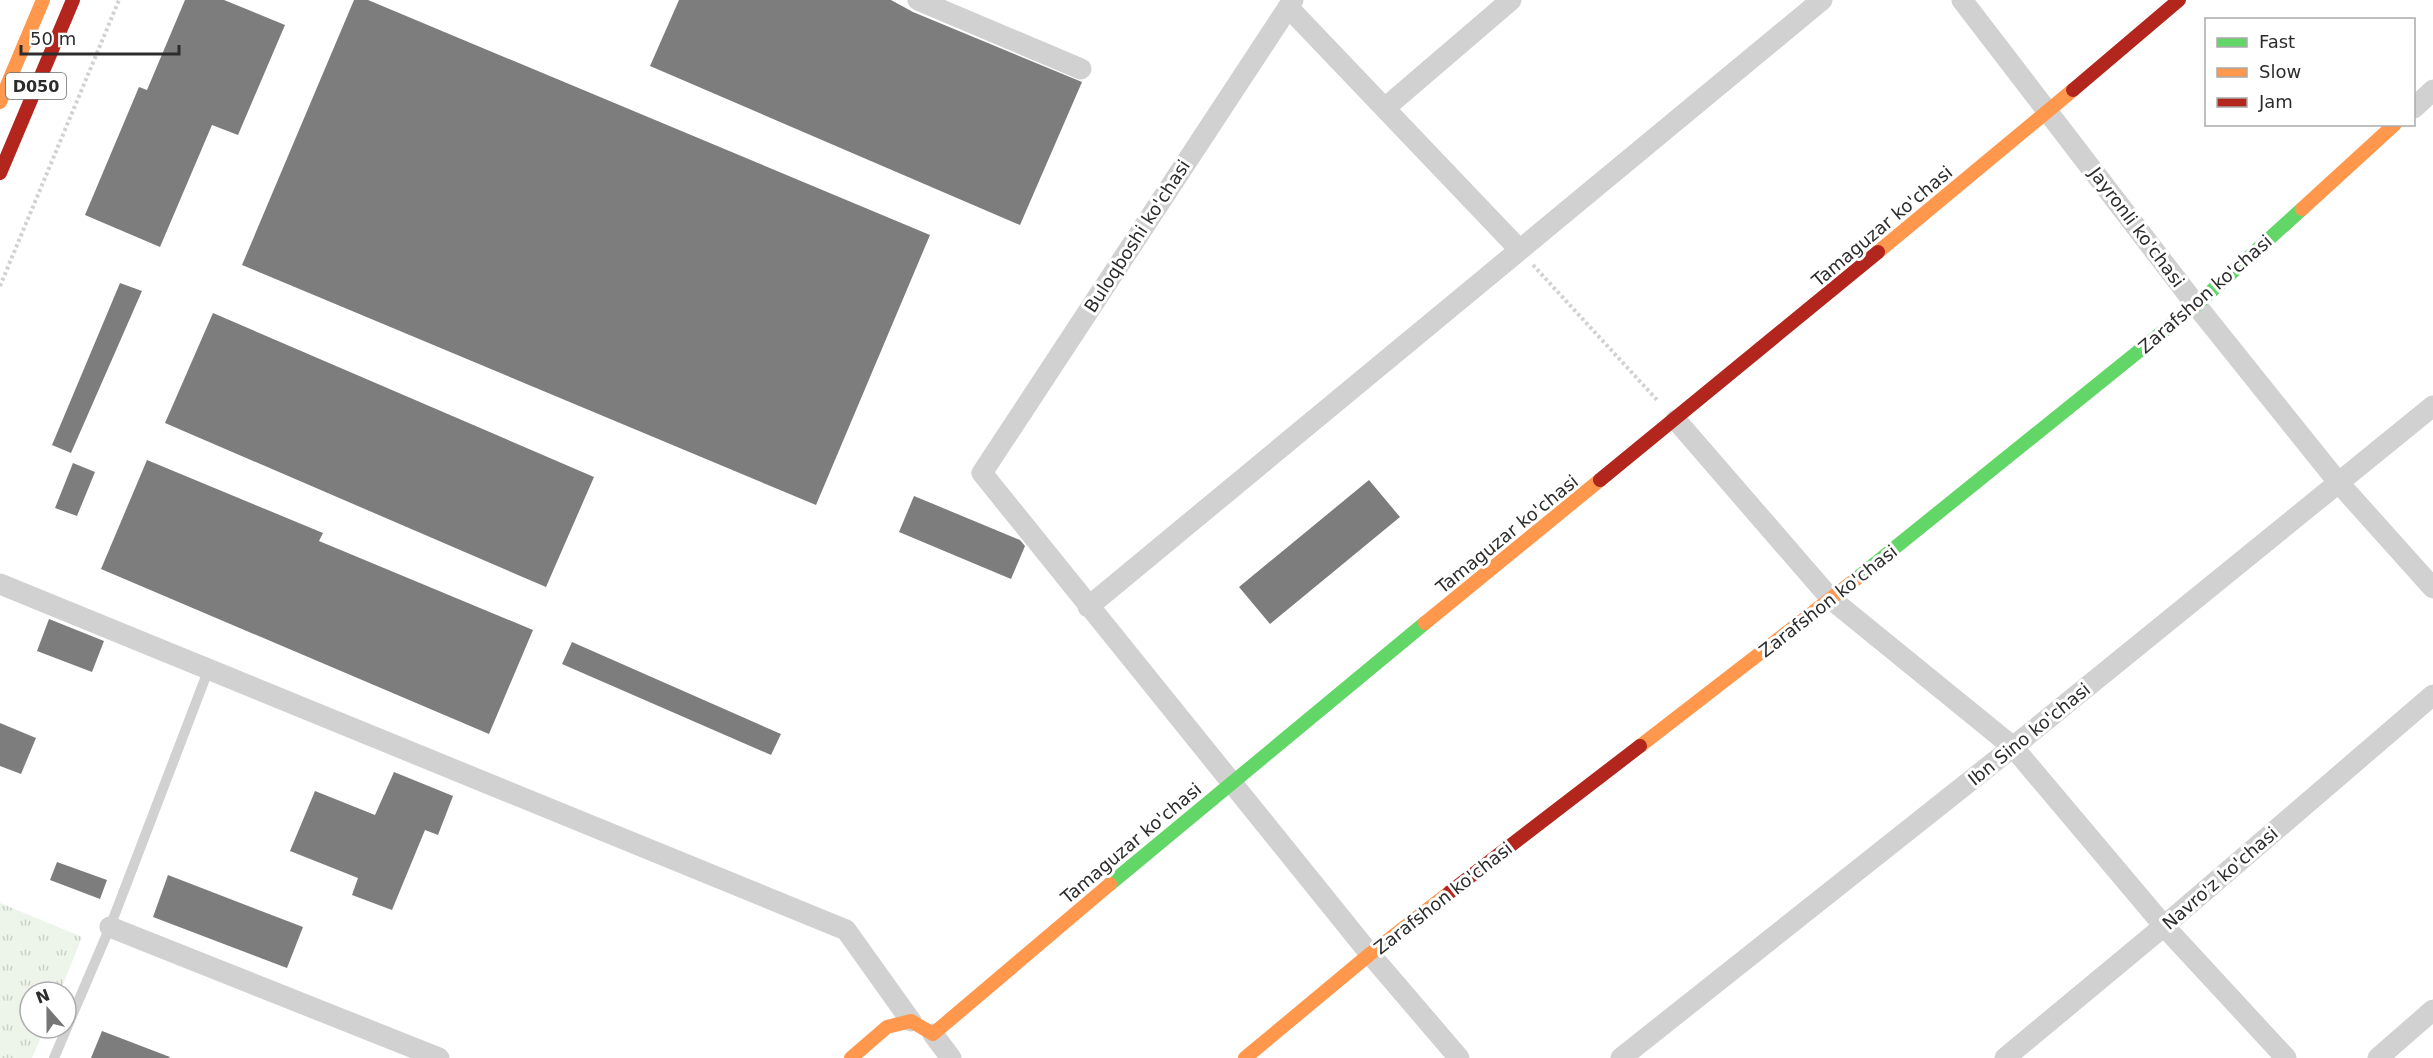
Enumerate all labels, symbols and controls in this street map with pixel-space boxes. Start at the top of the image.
scale bar [21,18,178,56]
legend [2205,18,2415,126]
text: 50 m [30,28,76,49]
text: Fast [2259,31,2295,52]
text: Slow [2259,61,2301,82]
road number: D050 [6,73,66,99]
text: Jam [2258,91,2293,112]
street label: Buloqboshi ko'chasi [1080,156,1194,316]
street label: Tamaguzar ko'chasi [1807,161,1956,291]
street label: Jayronli ko'chasi [2084,162,2189,291]
street label: Zarafshon ko'chasi [2134,230,2276,358]
street label: Tamaguzar ko'chasi [1431,470,1582,598]
street label: Zarafshon ko'chasi [1755,541,1901,661]
street label: Ibn Sino ko'chasi [1964,678,2094,790]
street label: Tamaguzar ko'chasi [1056,778,1205,908]
street label: Navro'z ko'chasi [2158,822,2282,934]
street label: Zarafshon ko'chasi [1370,838,1516,958]
north arrow [18,980,78,1040]
text: N [33,985,52,1008]

